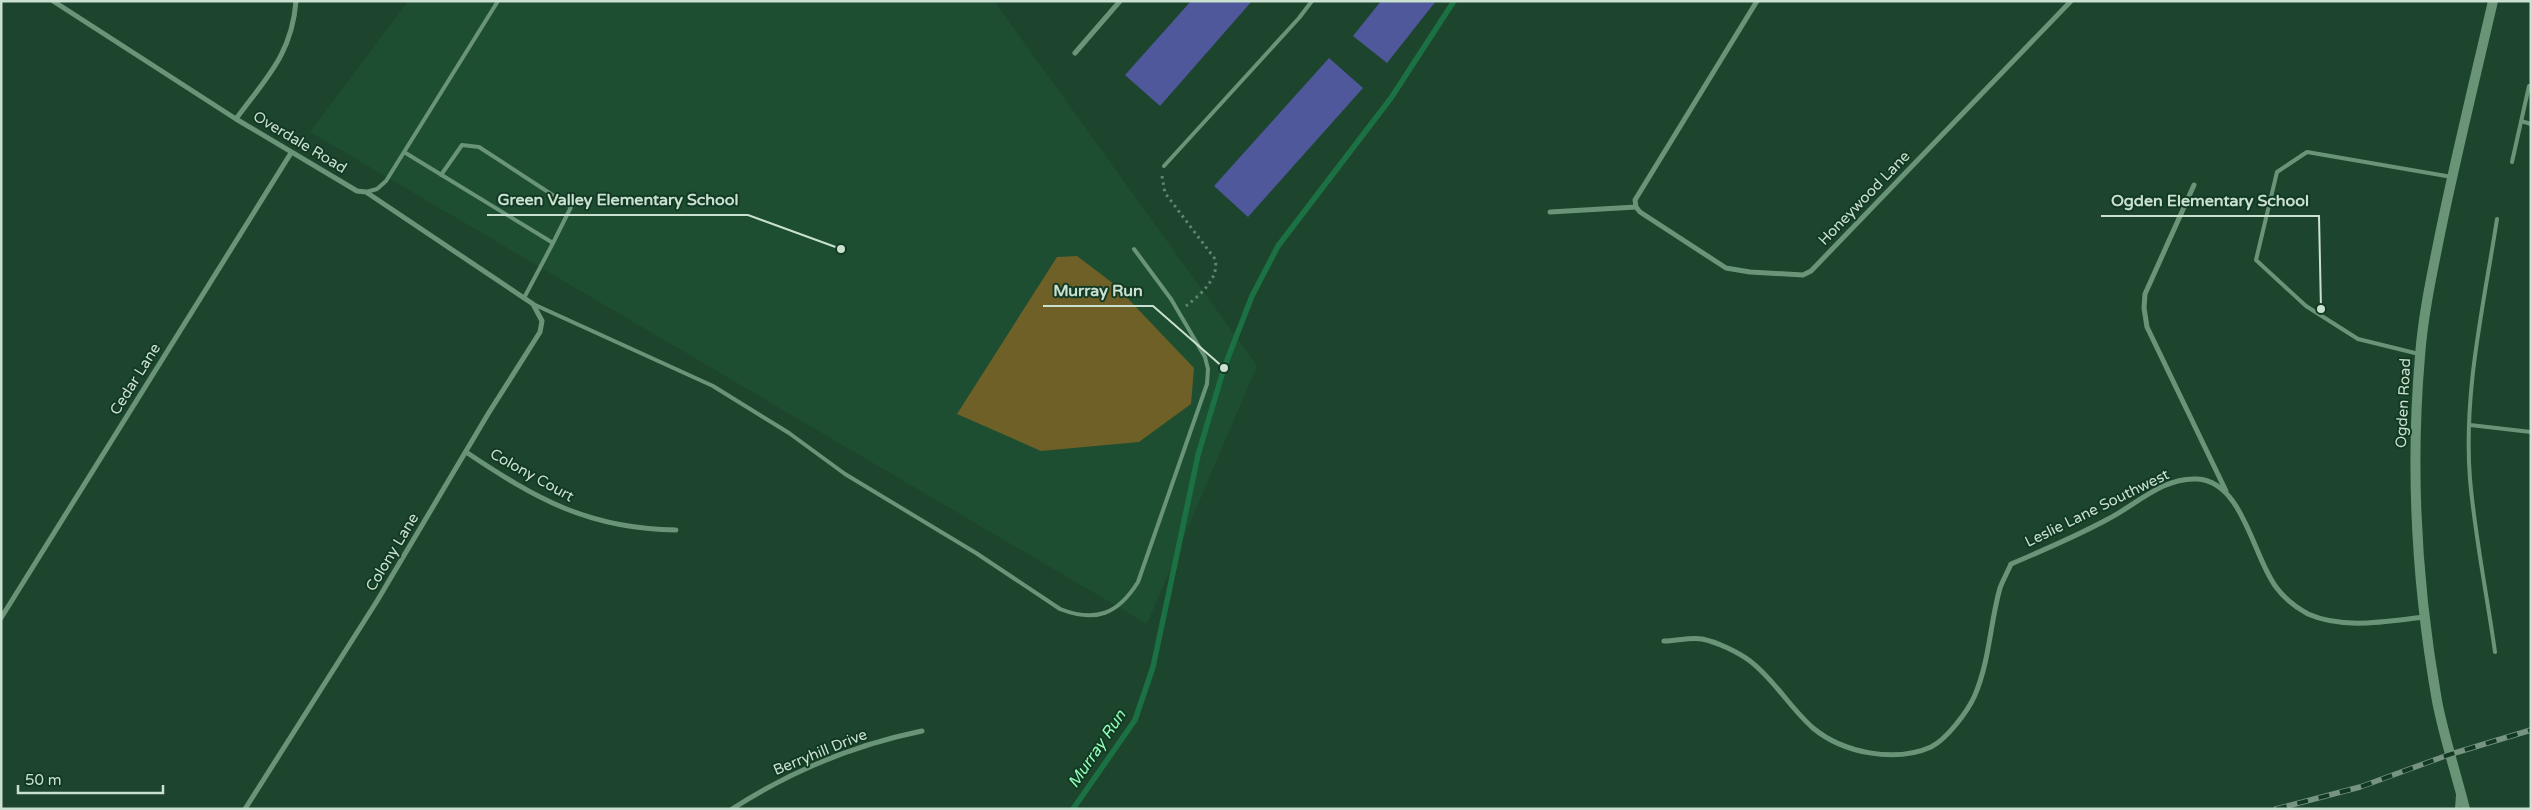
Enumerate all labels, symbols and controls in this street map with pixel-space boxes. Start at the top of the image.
street label: Overdale Road [250,107,350,177]
street label: Honeywood Lane [1814,147,1914,249]
callout: Green Valley Elementary School [487,184,748,215]
callout: Ogden Elementary School [2101,185,2319,216]
text: Green Valley Elementary School [497,190,739,210]
text: Ogden Elementary School [2111,191,2309,211]
callout: Murray Run [1043,275,1153,306]
text: Murray Run [1053,281,1143,301]
street label: Cedar Lane [106,340,164,418]
street label: Ogden Road [2392,358,2414,448]
street label: Colony Court [487,445,577,506]
street label: Leslie Lane Southwest [2022,465,2172,551]
street label: Colony Lane [362,510,422,594]
water label: Murray Run [1064,705,1131,792]
street label: Berryhill Drive [770,725,870,779]
scale bar [18,762,162,794]
text: 50 m [25,771,62,789]

